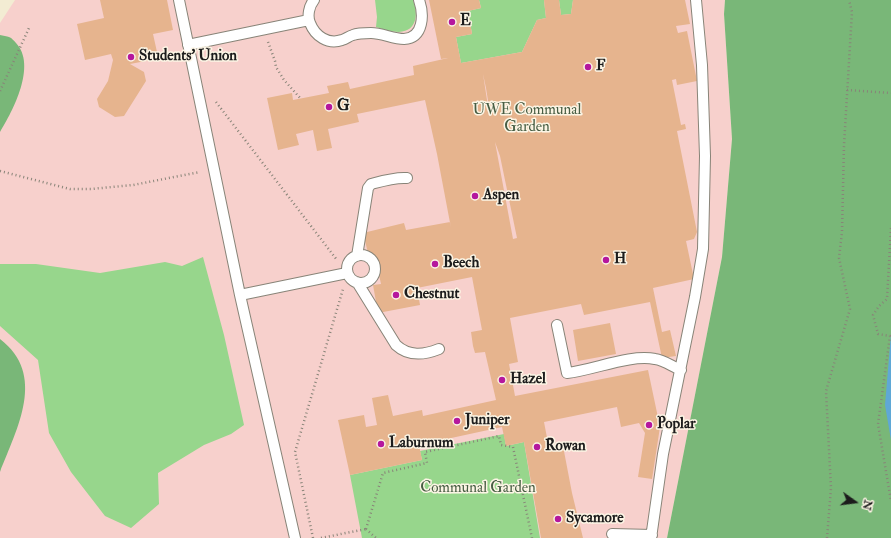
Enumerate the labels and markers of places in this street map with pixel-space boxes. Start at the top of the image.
place label: E [460,13,471,31]
marker: E [447,17,457,27]
place label: Students' Union [139,48,237,66]
marker: Students' Union [126,52,136,62]
place label: F [596,58,605,76]
marker: F [583,62,593,72]
place label: G [337,98,350,116]
marker: G [324,102,334,112]
place label: Aspen [483,187,519,205]
marker: Aspen [470,191,480,201]
place label: H [614,251,626,269]
place label: Beech [443,255,479,273]
marker: H [601,255,611,265]
marker: Beech [430,259,440,269]
place label: Chestnut [404,286,459,304]
marker: Chestnut [391,290,401,300]
place label: Hazel [510,371,546,389]
marker: Hazel [497,375,507,385]
place label: Juniper [465,412,510,430]
marker: Juniper [452,416,462,426]
place label: Poplar [657,416,696,434]
marker: Poplar [644,420,654,430]
place label: Laburnum [389,435,454,453]
place label: Rowan [545,438,586,456]
marker: Laburnum [376,439,386,449]
marker: Rowan [532,442,542,452]
place label: Sycamore [566,510,624,528]
marker: Sycamore [553,514,563,524]

